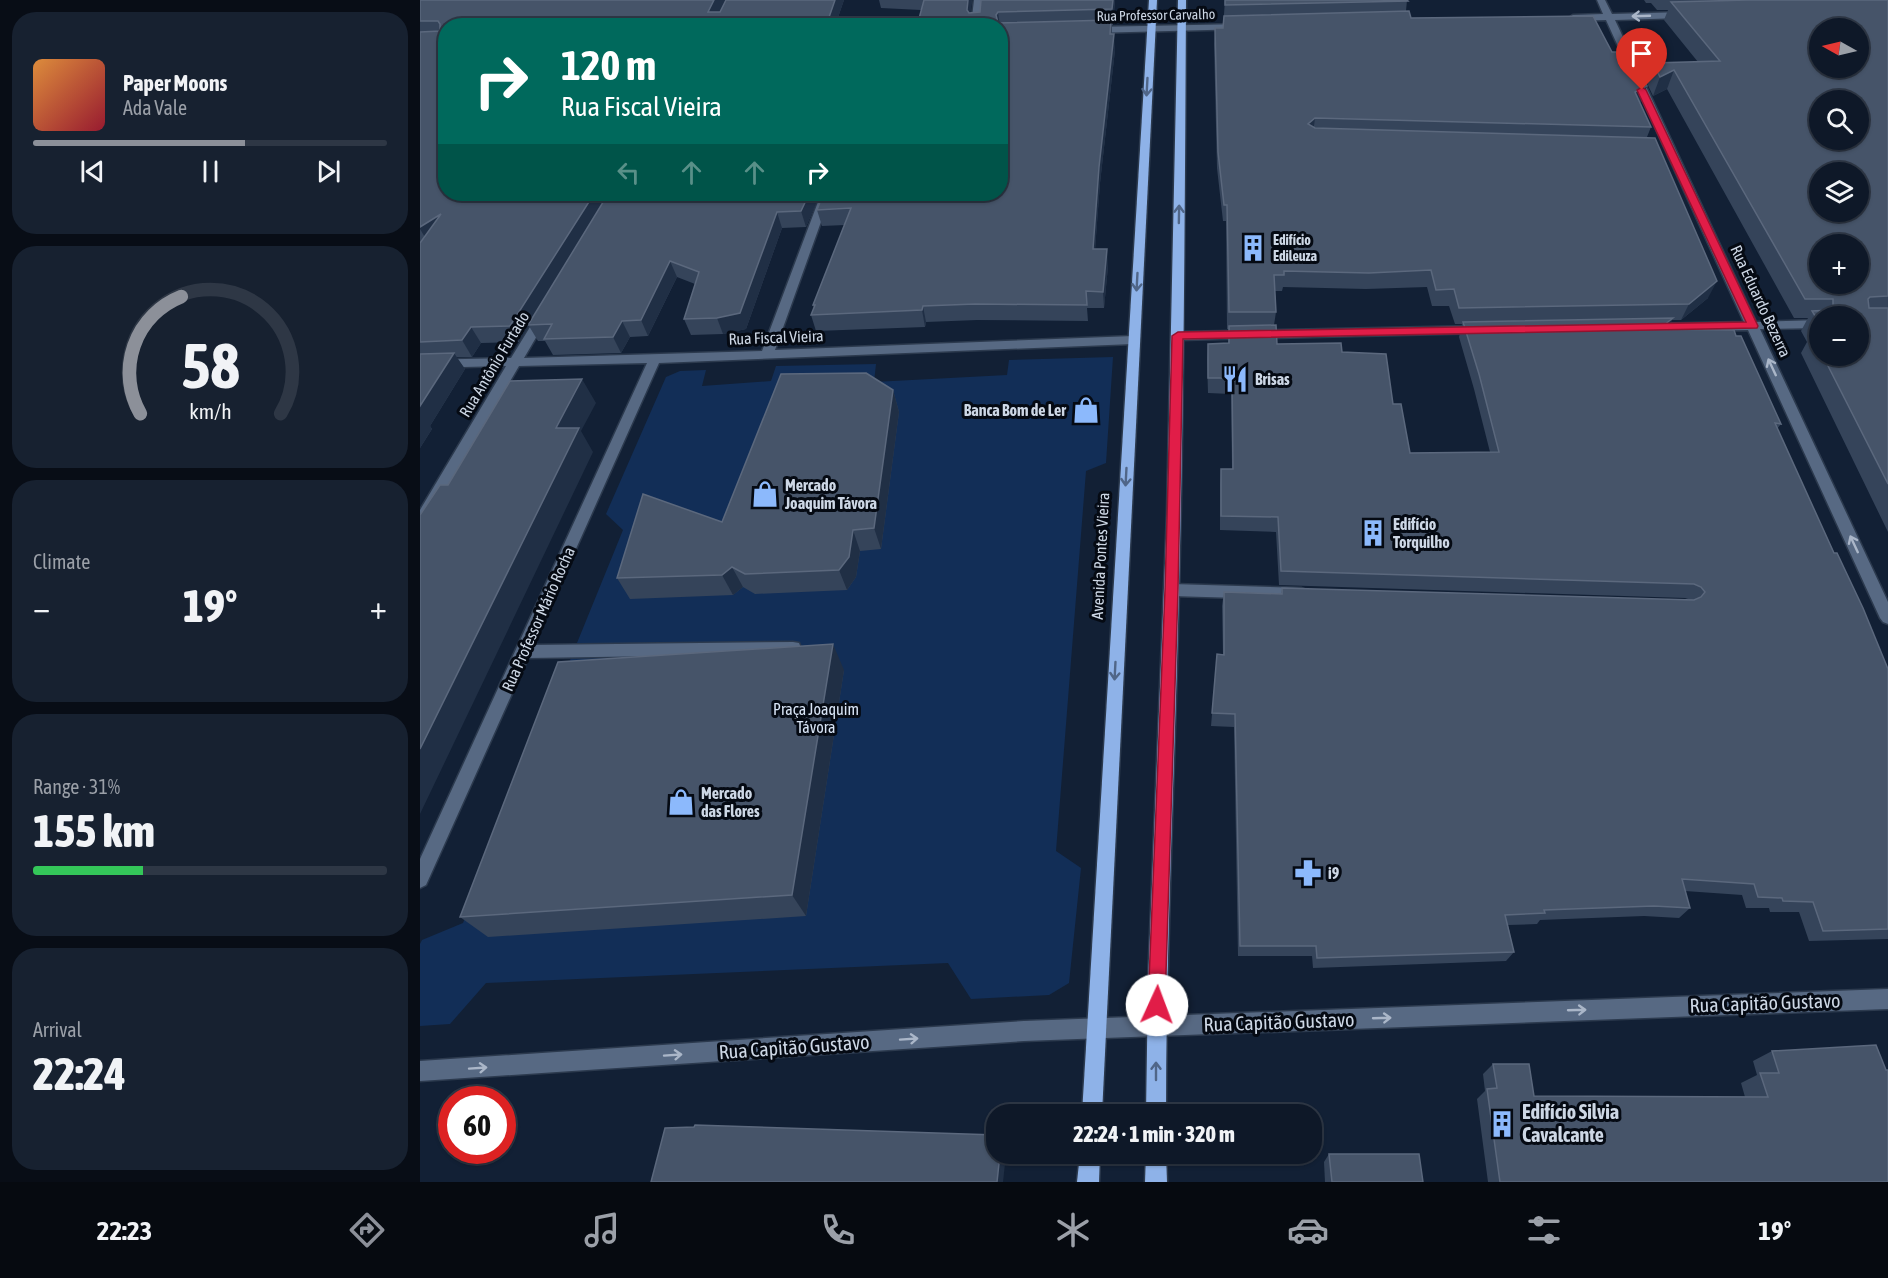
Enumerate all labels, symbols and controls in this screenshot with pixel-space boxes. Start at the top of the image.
street label: Rua Professor Carvalho [1097,6,1215,24]
one-way arrow [1631,11,1651,22]
north arrow [1809,18,1869,78]
map controls [1809,18,1869,366]
pin [1616,28,1667,90]
icon: arrive [1625,37,1658,70]
text: 120 m [561,41,656,89]
icon: right [462,42,540,120]
text: Paper Moons [123,70,227,96]
one-way arrow [1142,77,1153,97]
button: search [1809,90,1869,150]
text: Rua Fiscal Vieira [561,91,722,122]
text: Ada Vale [123,96,187,119]
icon: previous [76,155,109,188]
icon: pause [194,155,227,188]
icon: next [312,155,345,188]
icon: left [612,156,645,189]
icon: ahead [675,156,708,189]
icon: ahead [738,156,771,189]
icon: right [801,156,834,189]
button: layers [1809,162,1869,222]
one-way arrow [1173,205,1185,225]
place label: Edifício Edileuza [1273,232,1318,264]
building icon: Edifício Edileuza [1238,233,1268,263]
button: + [1809,234,1869,294]
street label: Rua Eduardo Bezerra [1727,242,1795,360]
one-way arrow [1131,271,1142,291]
button: − [1809,306,1869,366]
street label: Rua Antônio Furtado [455,308,533,420]
street label: Rua Fiscal Vieira [728,326,824,348]
text: 58 [181,330,239,401]
one-way arrow [1765,358,1776,376]
restaurant icon: Brisas [1220,364,1250,394]
place label: Brisas [1255,370,1290,388]
shop icon: Banca Bom de Ler [1071,395,1101,425]
text: km/h [189,399,231,424]
place label: Banca Bom de Ler [964,401,1066,419]
one-way arrow [1120,466,1131,486]
place label: Mercado Joaquim Távora [784,476,877,512]
shop icon: Mercado Joaquim Távora [750,479,780,509]
street label: Avenida Pontes Vieira [1088,492,1112,620]
place label: Edifício Torquilho [1393,515,1450,551]
building icon: Edifício Torquilho [1358,518,1388,548]
one-way arrow [1847,535,1859,553]
street label: Rua Professor Mário Rocha [498,544,578,694]
text: Climate [33,550,90,573]
text: 19° [183,580,237,632]
text: − [33,588,50,626]
text: + [370,588,387,626]
one-way arrow [1110,661,1121,681]
park label: Praça Joaquim Távora [773,700,859,736]
text: Range · 31% [33,775,120,798]
place label: Mercado das Flores [701,784,760,820]
shop icon: Mercado das Flores [666,787,696,817]
text: 155 km [33,805,155,857]
pharmacy icon: i9 [1293,858,1323,888]
place label: i9 [1328,864,1340,882]
position arrow [1125,973,1189,1037]
street label: Rua Capitão Gustavo [1689,988,1841,1017]
one-way arrow [1566,1005,1586,1016]
street label: Rua Capitão Gustavo [1203,1007,1355,1036]
one-way arrow [1372,1012,1391,1023]
text: Arrival [33,1018,82,1041]
street label: Rua Capitão Gustavo [718,1030,870,1063]
one-way arrow [899,1033,919,1044]
text: 22:24 [33,1048,126,1100]
one-way arrow [662,1049,682,1060]
one-way arrow [1150,1061,1162,1081]
one-way arrow [468,1062,488,1073]
speed limit sign: 60 [438,1086,516,1164]
place label: Edifício Silvia Cavalcante [1522,1100,1619,1146]
building icon: Edifício Silvia Cavalcante [1487,1109,1517,1139]
text: 22:24 · 1 min · 320 m [1073,1121,1235,1147]
icon: directions [346,1209,388,1251]
icon: music [581,1209,623,1251]
icon: phone [817,1209,859,1251]
icon: climate [1052,1209,1094,1251]
icon: car [1287,1209,1329,1251]
icon: filters [1523,1209,1565,1251]
text: 22:23 [97,1215,152,1246]
text: 19° [1758,1215,1791,1246]

